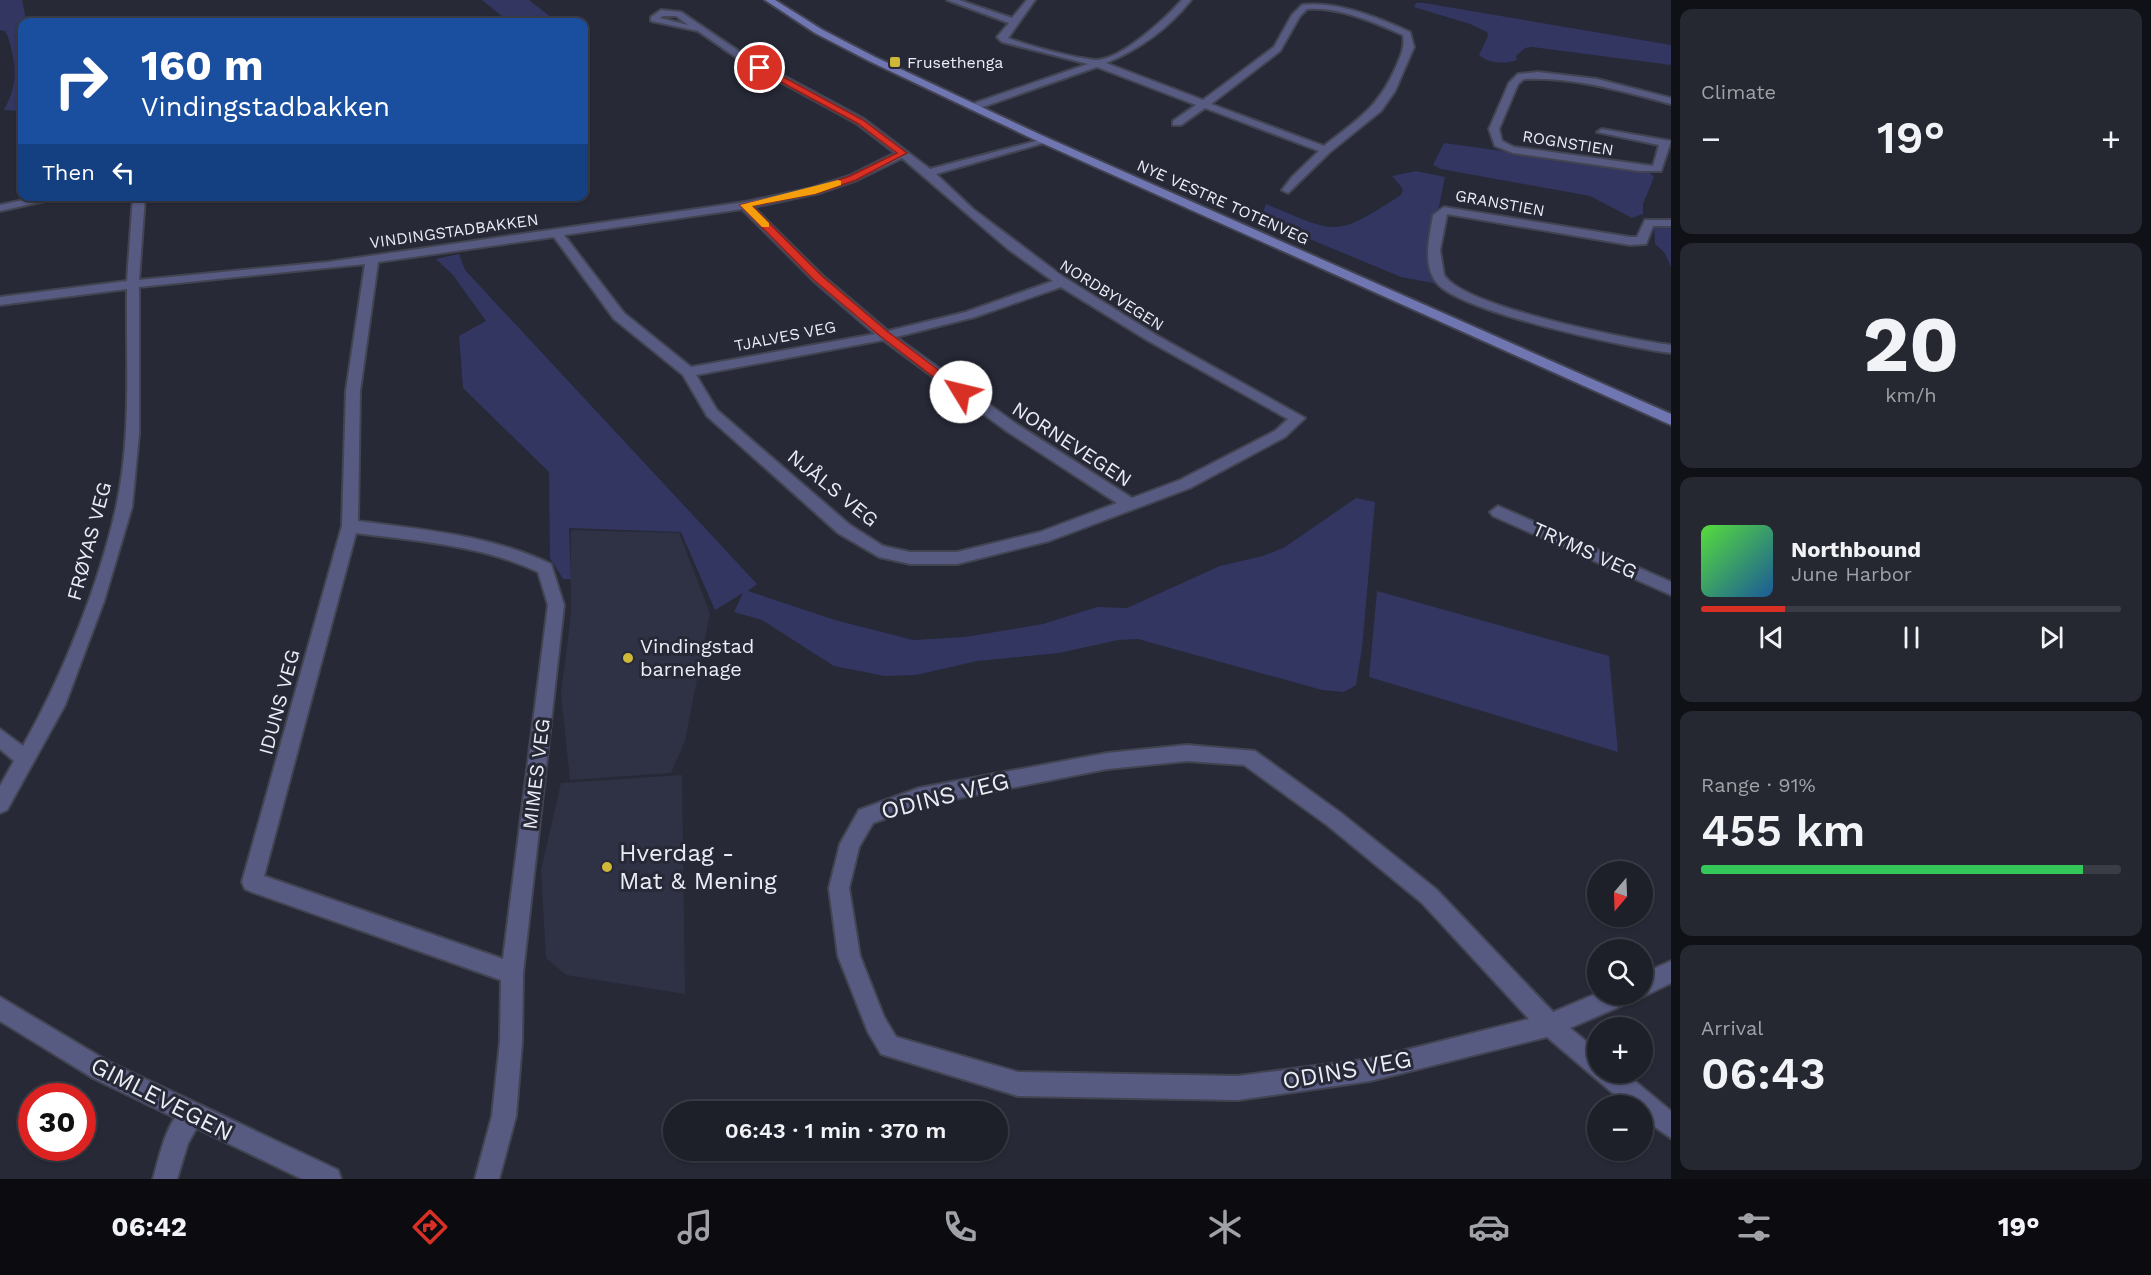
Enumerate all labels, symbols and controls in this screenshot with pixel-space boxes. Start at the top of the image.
text: 160 m [141,41,264,90]
icon: right [42,42,120,120]
pin [734,42,785,93]
icon: arrive [743,51,776,84]
place label: Frusethenga [907,53,1003,72]
marker: Frusethenga [888,55,902,69]
text: Climate [1701,80,1776,104]
text: Vindingstadbakken [141,91,390,123]
text: 19° [1877,111,1945,164]
text: − [1701,119,1721,158]
text: + [2101,119,2121,158]
street label: ROGNSTIEN [1521,126,1615,160]
street label: NYE VESTRE TOTENVEG [1134,155,1312,249]
icon: left [107,156,140,189]
text: Then [42,160,95,185]
street label: GRANSTIEN [1454,186,1546,220]
street label: VINDINGSTADBAKKEN [368,210,540,252]
street label: NORDBYVEGEN [1056,255,1168,335]
text: 20 [1863,298,1959,390]
street label: TJALVES VEG [733,317,837,355]
position arrow [929,360,993,424]
text: km/h [1885,383,1937,407]
street label: NORNEVEGEN [1008,396,1136,492]
street label: NJÅLS VEG [783,444,883,532]
street label: FRØYAS VEG [62,479,116,603]
street label: TRYMS VEG [1529,516,1641,584]
text: Northbound [1791,537,1921,562]
text: June Harbor [1791,562,1912,586]
icon: previous [1755,621,1788,654]
icon: pause [1895,621,1928,654]
icon: next [2035,621,2068,654]
place label: Vindingstad barnehage [640,634,754,681]
street label: IDUNS VEG [253,647,305,757]
marker: Vindingstad barnehage [621,651,635,665]
street label: MIMES VEG [517,717,555,831]
street label: ODINS VEG [878,767,1012,825]
text: Range · 91% [1701,773,1816,797]
text: 455 km [1701,804,1865,857]
place label: Hverdag - Mat & Mening [619,839,777,895]
marker: Hverdag - Mat & Mening [600,860,614,874]
north arrow [1587,861,1653,927]
map controls [1587,861,1653,1161]
button: search [1587,939,1653,1005]
text: Arrival [1701,1016,1763,1040]
button: + [1587,1017,1653,1083]
street label: ODINS VEG [1280,1045,1414,1095]
text: 06:43 [1701,1047,1826,1100]
street label: GIMLEVEGEN [86,1051,238,1147]
speed limit sign: 30 [18,1083,96,1161]
button: − [1587,1095,1653,1161]
text: 06:43 · 1 min · 370 m [725,1118,946,1143]
icon: directions [409,1206,451,1248]
icon: music [674,1206,716,1248]
icon: phone [939,1206,981,1248]
icon: climate [1204,1206,1246,1248]
icon: car [1468,1206,1510,1248]
icon: filters [1733,1206,1775,1248]
text: 06:42 [111,1211,187,1243]
text: 19° [1998,1211,2040,1243]

